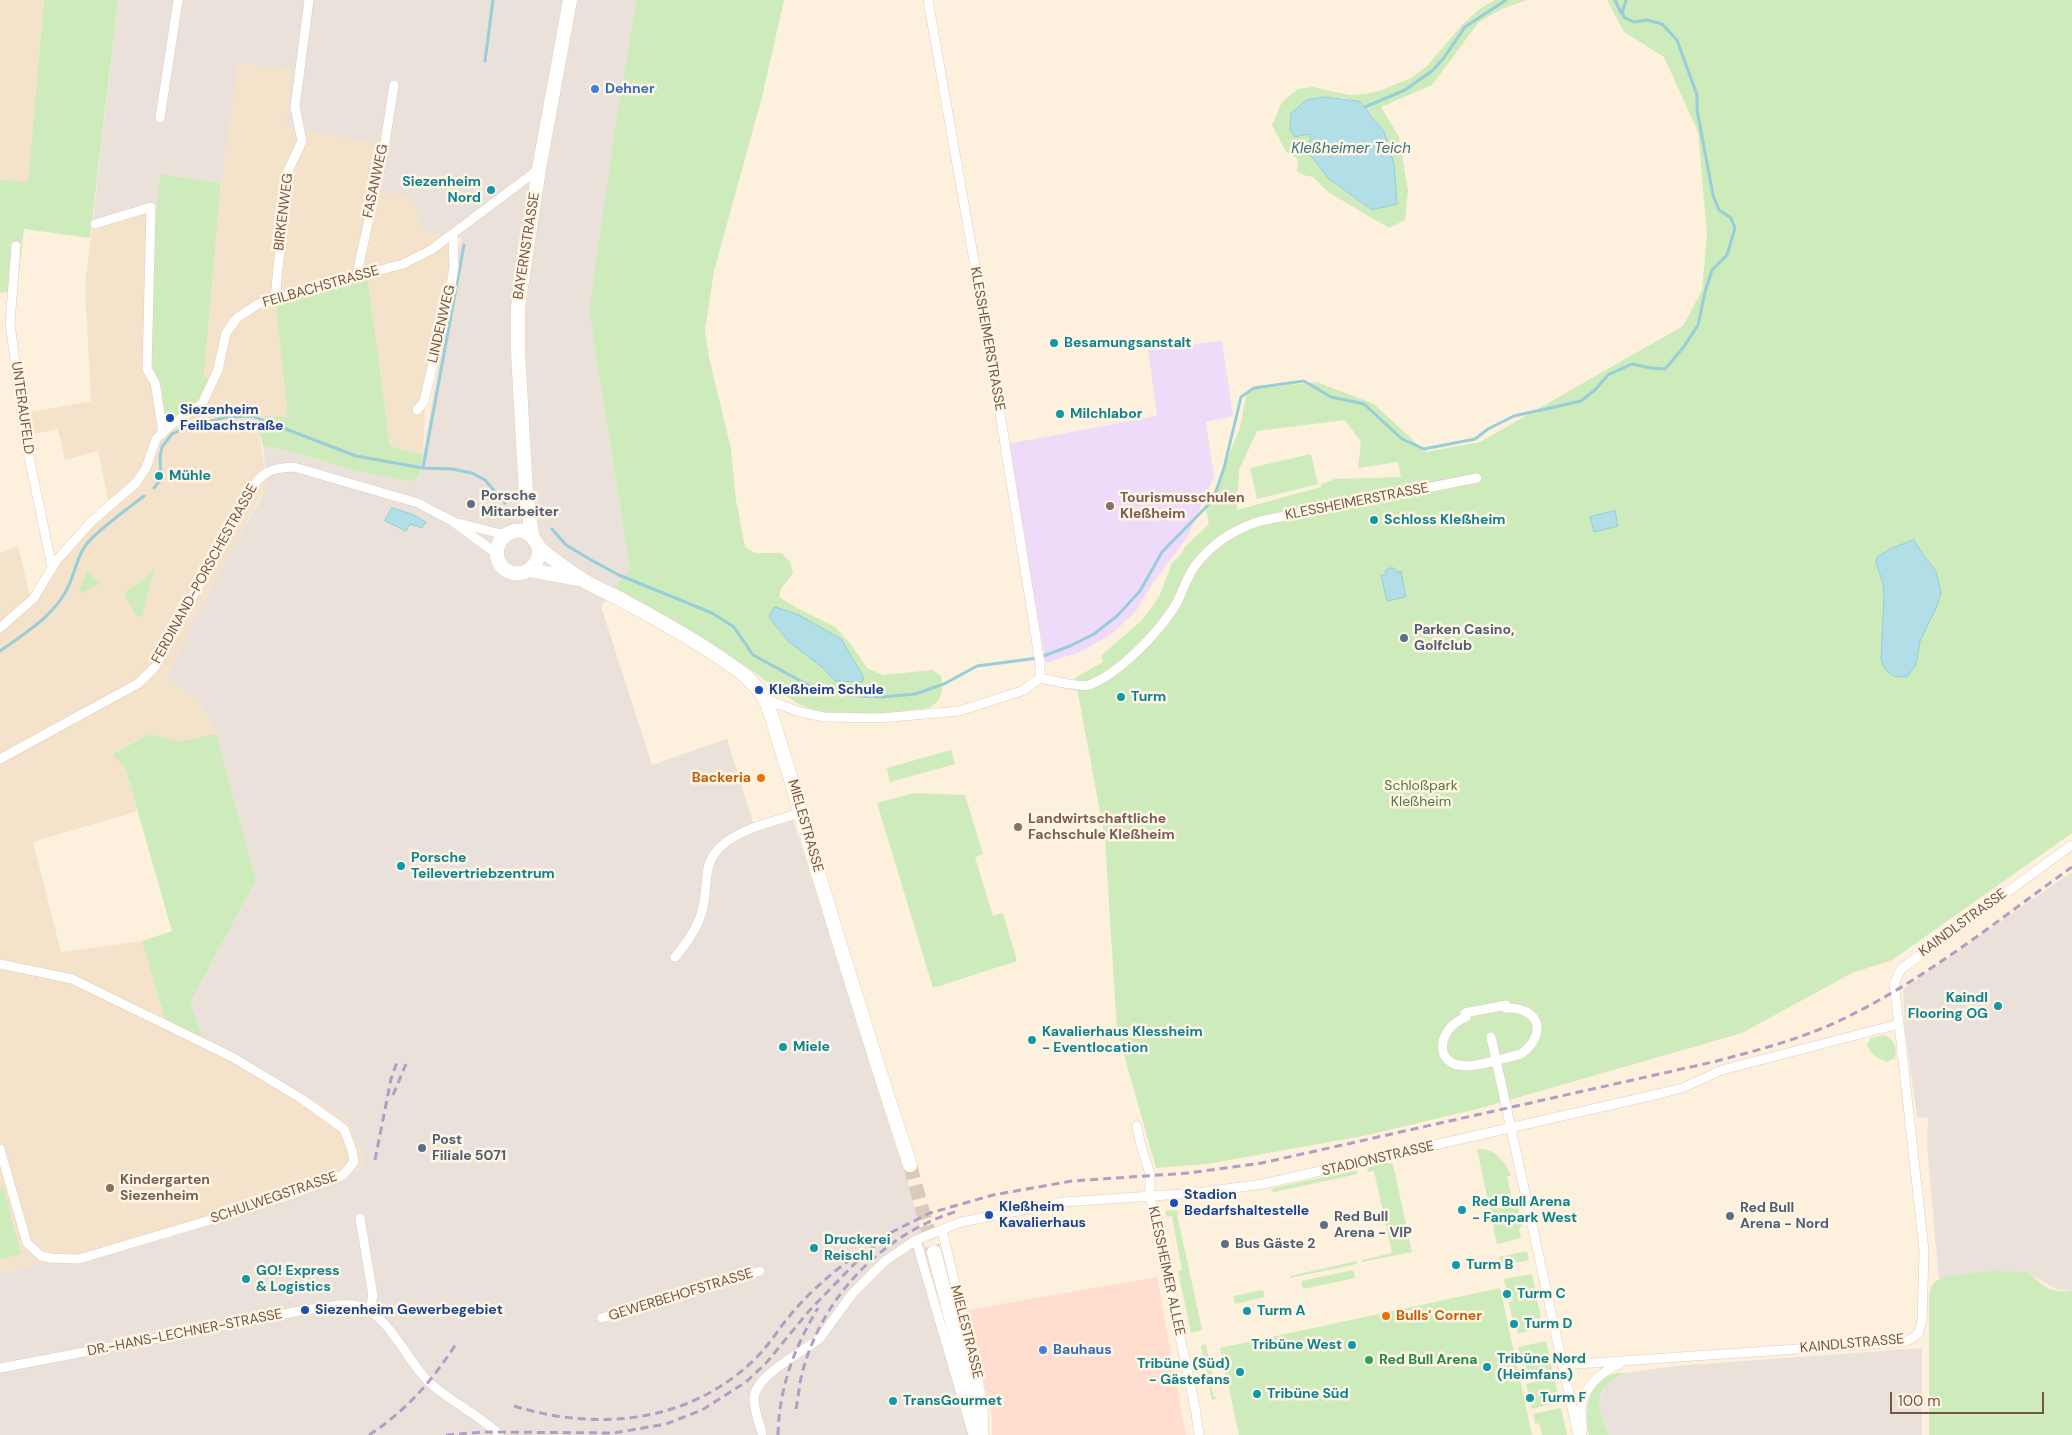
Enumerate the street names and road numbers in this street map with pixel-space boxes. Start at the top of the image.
street label: FASANWEG [360,143,392,219]
street label: BIRKENWEG [271,172,297,252]
street label: BAYERNSTRASSE [510,191,544,301]
street label: FEILBACHSTRASSE [261,262,381,312]
street label: KLESSHEIMERSTRASSE [966,266,1008,412]
street label: LINDENWEG [425,283,459,365]
street label: UNTERAUFELD [7,361,37,455]
street label: KLESSHEIMERSTRASSE [1284,480,1430,524]
street label: FERDINAND-PORSCHESTRASSE [148,481,262,667]
street label: MIELESTRASSE [784,778,826,874]
street label: KAINDLSTRASSE [1916,885,2010,961]
street label: STADIONSTRASSE [1320,1138,1436,1180]
street label: SCHULWEGSTRASSE [208,1168,340,1228]
street label: KLESSHEIMER ALLEE [1144,1205,1188,1337]
street label: GEWERBEHOFSTRASSE [607,1265,755,1325]
street label: MIELESTRASSE [946,1284,986,1380]
street label: DR.-HANS-LECHNER-STRASSE [86,1306,284,1360]
street label: KAINDLSTRASSE [1799,1331,1905,1357]

